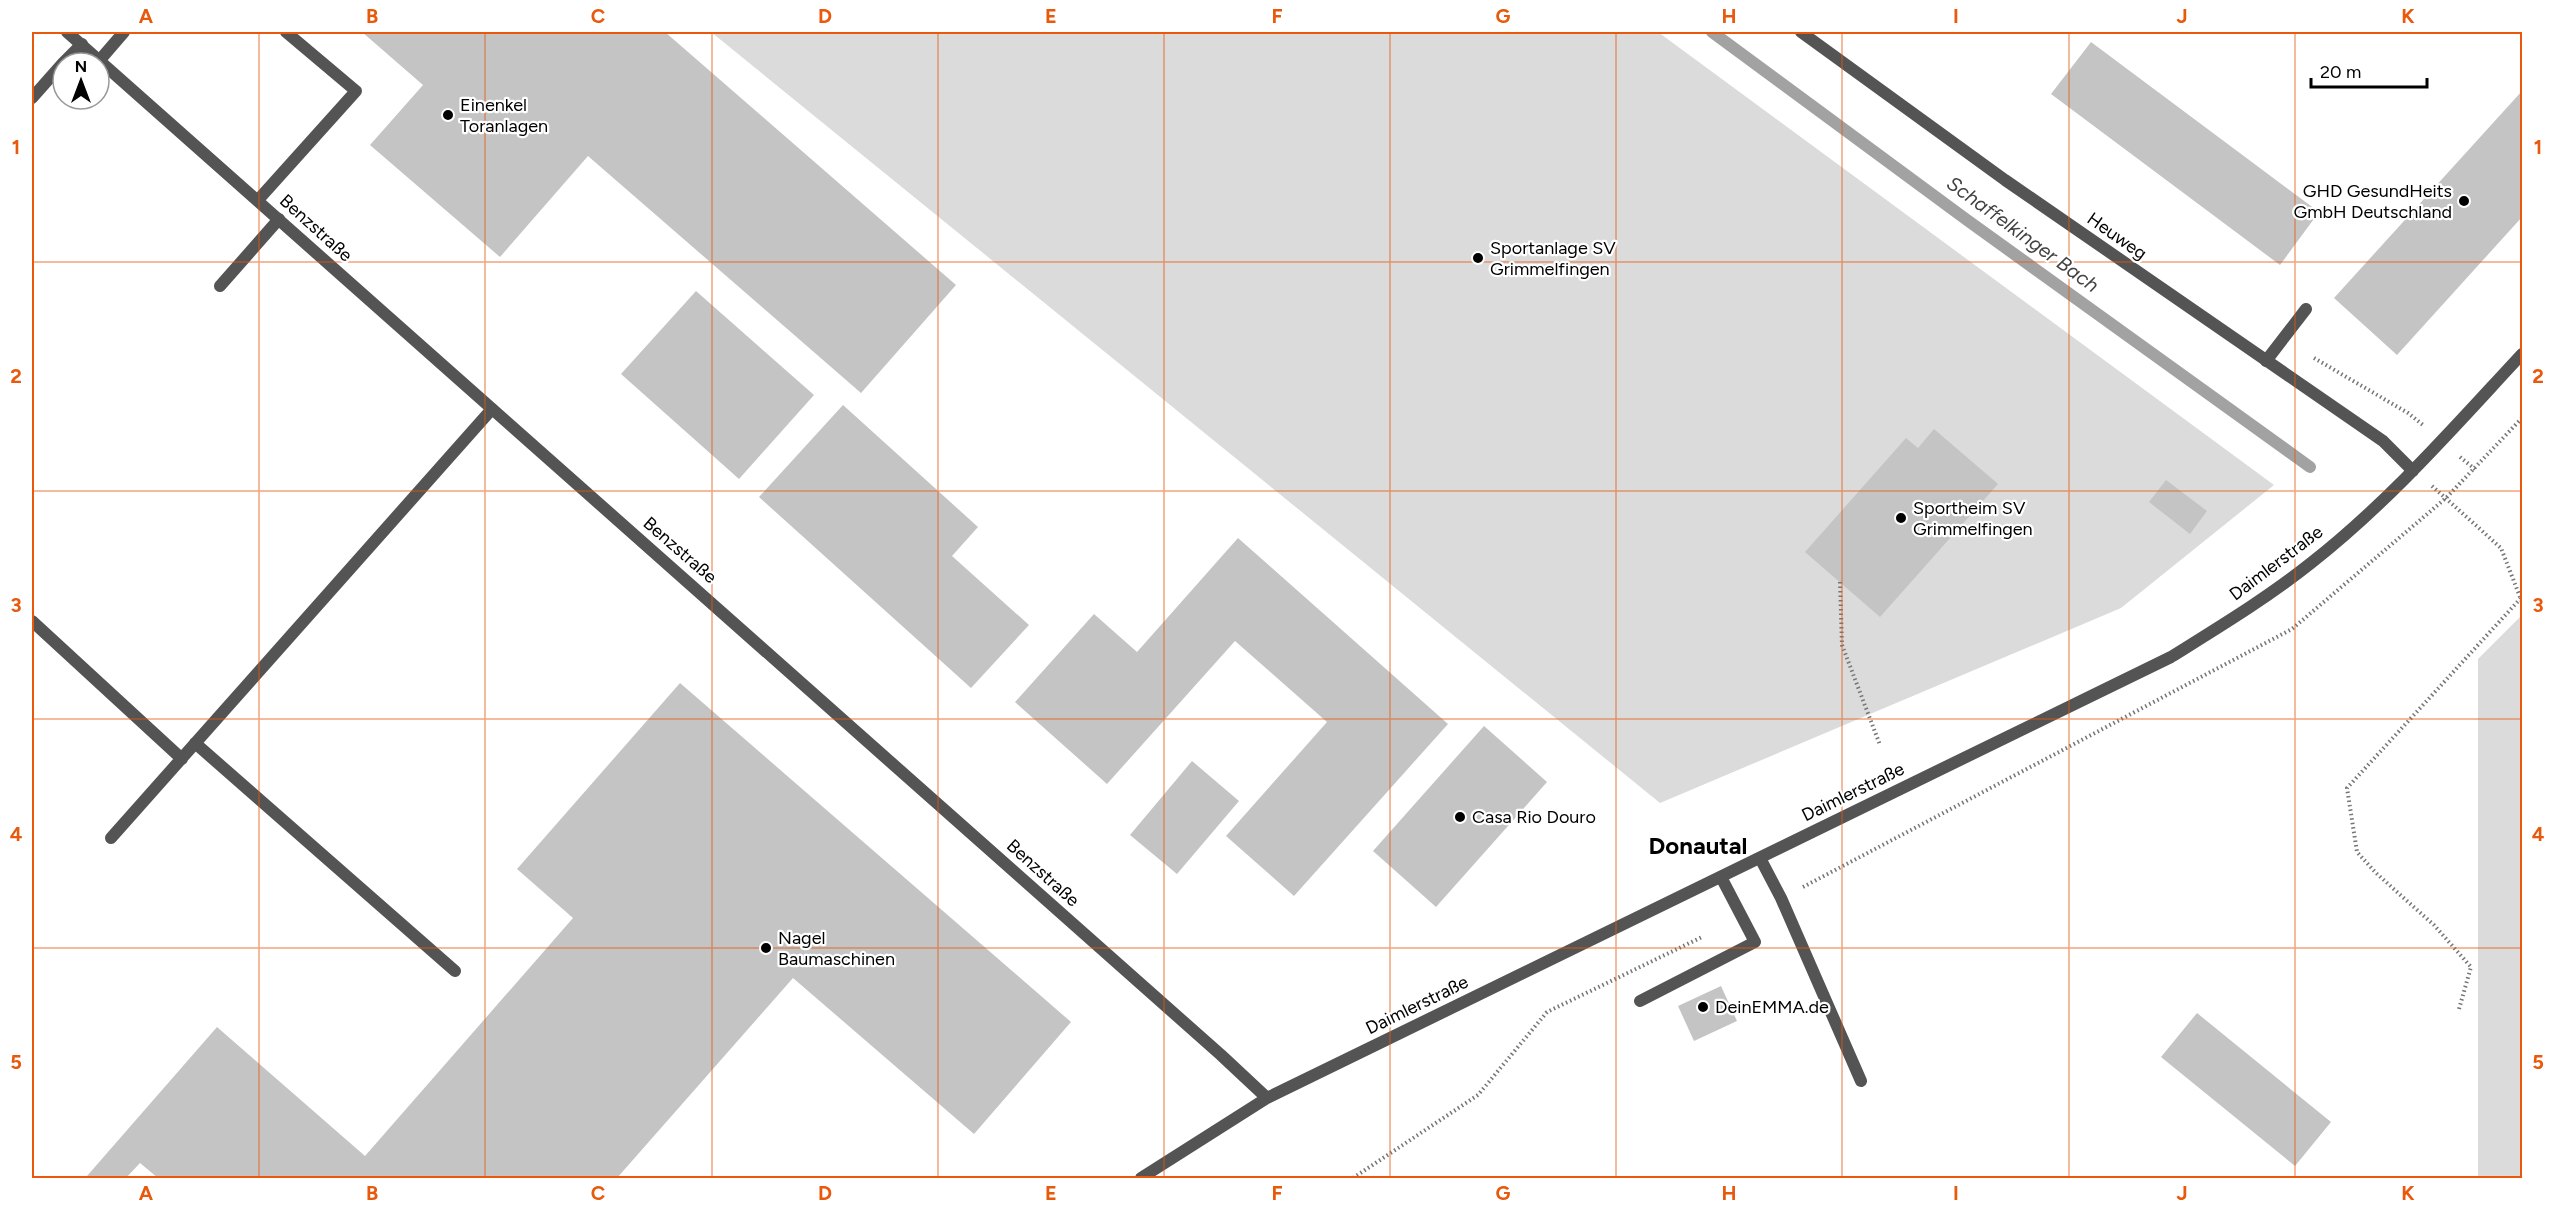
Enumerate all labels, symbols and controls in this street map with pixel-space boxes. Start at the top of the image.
text: A [139,4,154,28]
text: B [366,4,378,28]
text: C [591,4,605,28]
text: D [818,4,832,28]
text: E [1045,4,1057,28]
text: F [1271,4,1283,28]
text: G [1496,4,1511,28]
text: H [1722,4,1737,28]
text: I [1953,4,1959,28]
text: J [2176,4,2188,28]
text: K [2401,4,2415,28]
north arrow [51,51,111,111]
scale bar [2311,51,2426,89]
text: N [75,57,87,76]
text: 20 m [2320,61,2361,83]
place label: Einenkel Toranlagen [460,94,548,137]
marker: Einenkel Toranlagen [441,108,455,122]
text: 1 [12,135,20,159]
text: 1 [2534,135,2542,159]
water label: Schaffelkinger Bach [1942,171,2104,297]
place label: GHD GesundHeits GmbH Deutschland [2294,180,2452,223]
street label: Benzstraße [275,190,357,266]
marker: GHD GesundHeits GmbH Deutschland [2457,194,2471,208]
street label: Heuweg [2083,208,2151,264]
place label: Sportanlage SV Grimmelfingen [1490,237,1616,280]
marker: Sportanlage SV Grimmelfingen [1471,251,1485,265]
text: 2 [10,364,22,388]
text: 2 [2532,364,2544,388]
place label: Sportheim SV Grimmelfingen [1913,497,2033,540]
marker: Sportheim SV Grimmelfingen [1894,511,1908,525]
street label: Benzstraße [639,512,721,588]
street label: Daimlerstraße [2225,521,2327,605]
text: 3 [10,593,22,617]
text: 3 [2532,593,2544,617]
street label: Daimlerstraße [1798,758,1908,826]
place label: Casa Rio Douro [1472,806,1596,828]
marker: Casa Rio Douro [1453,810,1467,824]
text: 4 [10,822,23,846]
text: 4 [2532,822,2545,846]
district label: Donautal [1649,831,1747,860]
street label: Benzstraße [1002,835,1084,911]
place label: Nagel Baumaschinen [778,927,895,970]
marker: Nagel Baumaschinen [759,941,773,955]
street label: Daimlerstraße [1362,971,1472,1039]
place label: DeinEMMA.de [1715,996,1829,1018]
marker: DeinEMMA.de [1696,1000,1710,1014]
text: 5 [10,1050,22,1074]
text: 5 [2532,1050,2544,1074]
text: A [139,1181,154,1205]
text: B [366,1181,378,1205]
text: C [591,1181,605,1205]
text: D [818,1181,832,1205]
text: E [1045,1181,1057,1205]
text: F [1271,1181,1283,1205]
text: G [1496,1181,1511,1205]
text: H [1722,1181,1737,1205]
text: I [1953,1181,1959,1205]
text: J [2176,1181,2188,1205]
text: K [2401,1181,2415,1205]

